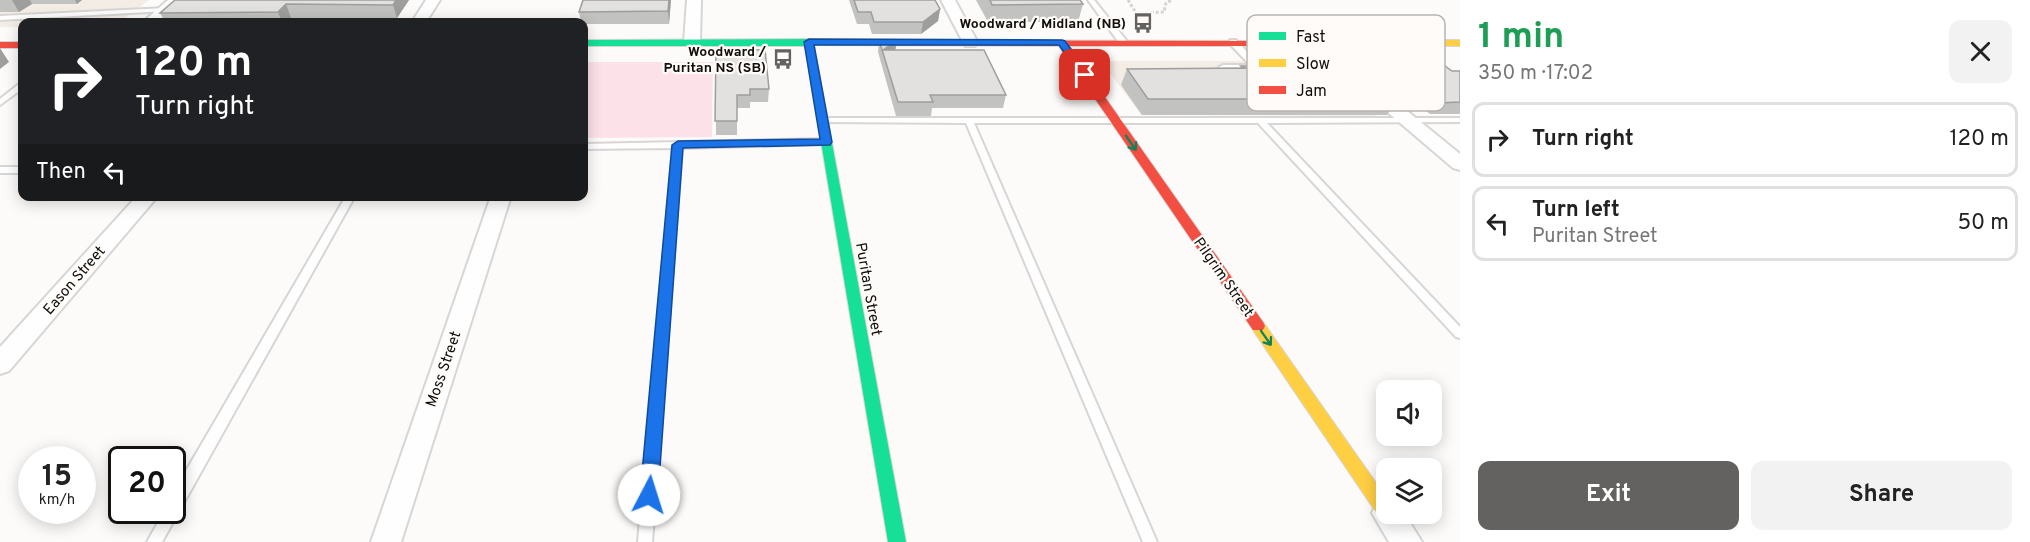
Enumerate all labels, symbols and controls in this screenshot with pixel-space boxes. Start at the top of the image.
bus stop icon: Woodward / Midland (NB) [1131,11,1155,35]
legend [1247,15,1445,111]
text: 1 min [1478,15,1564,61]
place label: Woodward / Midland (NB) [960,16,1126,33]
button: close [1949,20,2012,83]
text: Fast [1296,28,1326,48]
text: 120 m [135,38,252,91]
icon: right [36,42,114,120]
place label: Woodward / Puritan NS (SB) [663,44,767,77]
bus stop icon: Woodward / Puritan NS (SB) [771,47,795,71]
pin [1059,49,1110,100]
text: Slow [1296,55,1330,75]
icon: arrive [1068,58,1101,91]
text: 350 m · 17:02 [1478,61,1593,87]
text: Jam [1296,82,1327,102]
text: Turn right [135,90,254,124]
icon: right [1481,123,1514,156]
text: Turn right [1532,126,1634,153]
text: 120 m [1949,126,2009,153]
one-way arrow [1125,134,1137,150]
icon: left [98,156,131,189]
text: Then [36,159,86,186]
text: Turn left [1532,197,1620,224]
icon: left [1481,207,1514,240]
text: 50 m [1957,210,2009,237]
text: Puritan Street [1532,224,1658,250]
street label: Pilgrim Street [1188,234,1257,321]
street label: Puritan Street [850,241,885,337]
street label: Eason Street [40,243,110,319]
street label: Moss Street [423,329,466,410]
one-way arrow [1260,329,1272,345]
map controls [1376,380,1442,524]
button: sound [1376,380,1442,446]
speed limit sign: 20 [108,446,186,524]
button: layers [1376,458,1442,524]
text: 15 [42,459,72,496]
button: Exit [1478,461,1739,530]
button: Share [1751,461,2012,530]
position arrow [617,463,681,527]
text: km/h [39,491,75,510]

